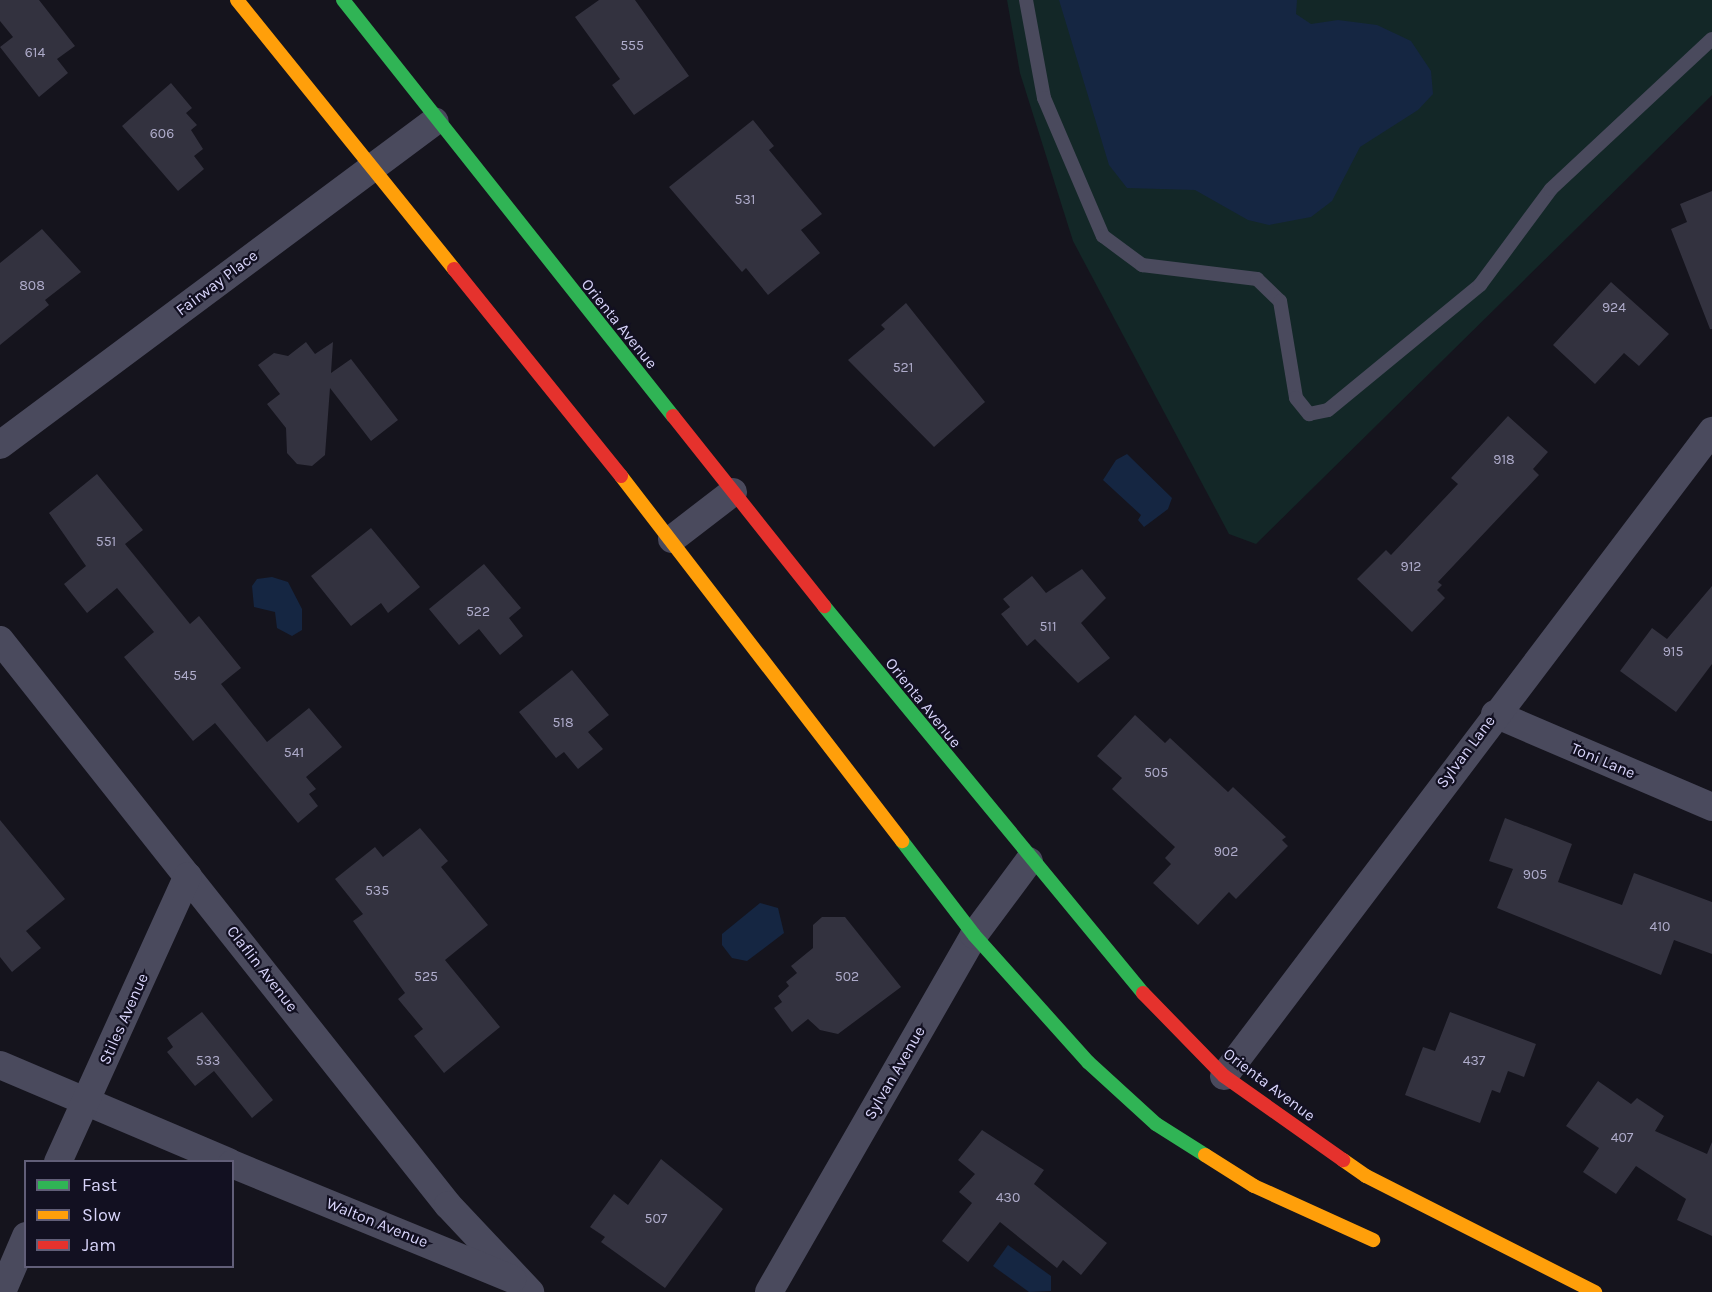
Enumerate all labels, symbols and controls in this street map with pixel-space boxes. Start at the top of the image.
house number: 555 [620,38,644,54]
house number: 614 [25,45,45,61]
house number: 606 [150,126,174,142]
house number: 531 [735,192,755,208]
street label: Fairway Place [172,246,262,320]
street label: Orienta Avenue [577,275,661,373]
house number: 808 [19,278,45,294]
house number: 924 [1602,300,1626,316]
house number: 521 [893,360,913,376]
house number: 918 [1493,452,1515,468]
house number: 551 [96,534,116,550]
house number: 912 [1401,559,1421,575]
house number: 522 [466,604,490,620]
house number: 511 [1039,619,1057,635]
house number: 915 [1663,644,1683,660]
street label: Orienta Avenue [881,654,965,752]
house number: 545 [173,668,197,684]
street label: Sylvan Lane [1432,712,1500,792]
house number: 518 [552,715,574,731]
street label: Toni Lane [1568,739,1638,783]
house number: 541 [284,745,304,761]
house number: 505 [1144,765,1168,781]
house number: 902 [1214,844,1238,860]
house number: 905 [1523,867,1547,883]
house number: 535 [365,883,389,899]
house number: 410 [1650,919,1670,935]
street label: Claflin Avenue [222,922,302,1016]
house number: 525 [414,969,438,985]
house number: 502 [835,969,859,985]
street label: Stiles Avenue [95,970,153,1068]
street label: Sylvan Avenue [861,1023,929,1123]
street label: Orienta Avenue [1219,1044,1319,1126]
house number: 533 [196,1053,220,1069]
house number: 437 [1463,1053,1485,1069]
house number: 407 [1611,1130,1633,1146]
legend [24,1160,234,1268]
text: Fast [82,1174,117,1196]
house number: 430 [996,1190,1020,1206]
street label: Walton Avenue [323,1194,431,1252]
text: Slow [82,1204,121,1226]
house number: 507 [645,1211,667,1227]
text: Jam [82,1234,116,1256]

